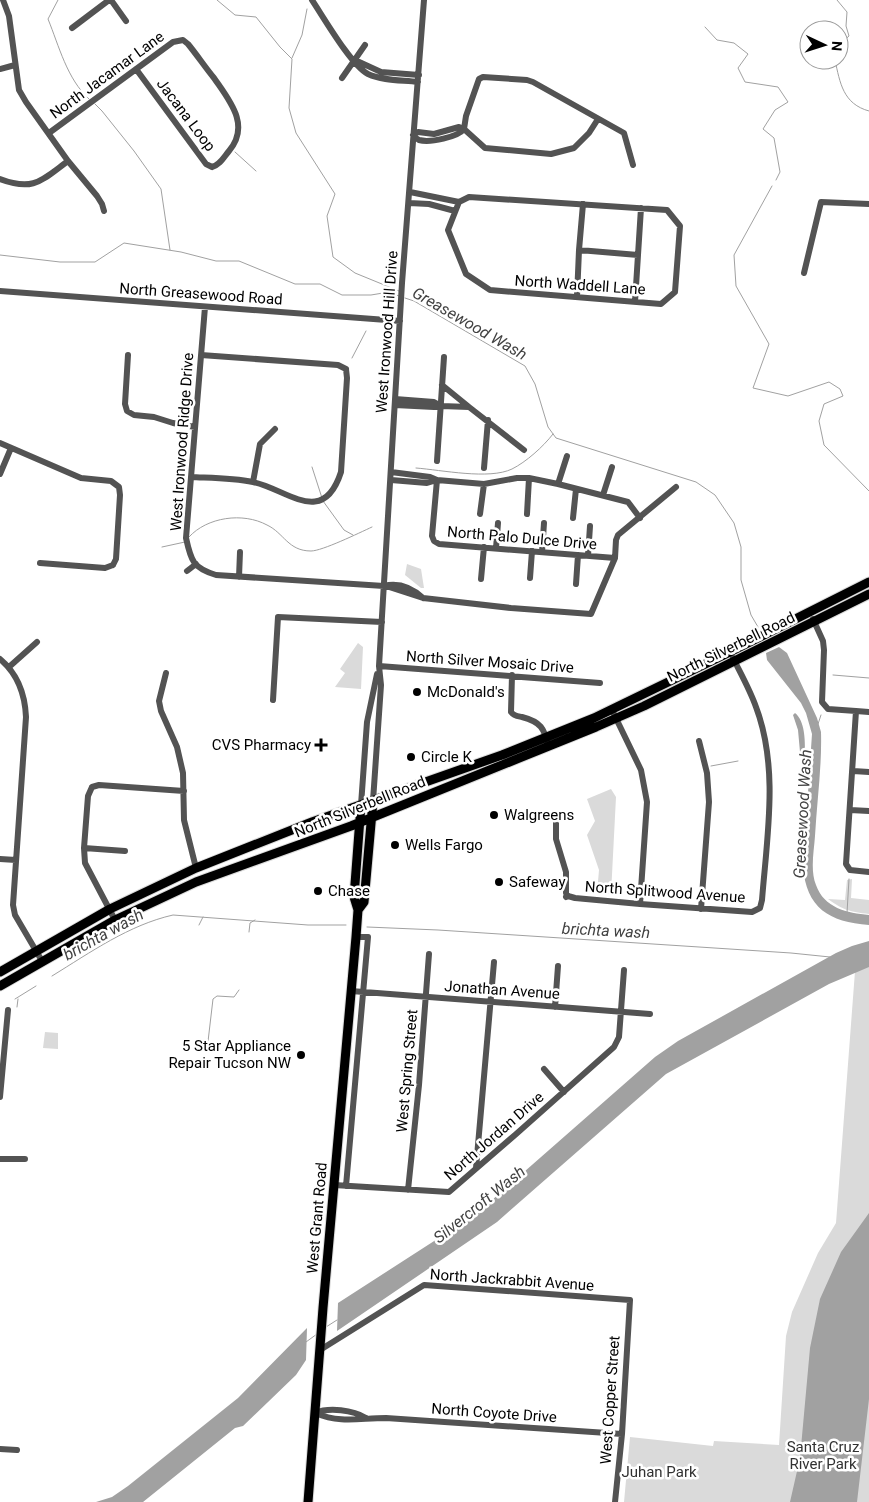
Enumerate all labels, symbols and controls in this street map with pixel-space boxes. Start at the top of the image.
north arrow [799,20,849,70]
street label: North Jacamar Lane [46,28,168,122]
text: N [829,40,845,51]
street label: Jacana Loop [153,75,219,155]
street label: West Ironwood Hill Drive [372,250,402,414]
street label: North Waddell Lane [514,271,646,299]
street label: North Greasewood Road [119,279,283,309]
water label: Greasewood Wash [409,283,530,364]
street label: West Ironwood Ridge Drive [167,352,197,532]
street label: North Palo Dulce Drive [446,522,598,554]
street label: North Silverbell Road [664,608,798,686]
street label: North Silver Mosaic Drive [405,647,575,677]
place label: McDonald's [427,683,505,701]
marker: McDonald's [411,686,423,698]
place label: CVS Pharmacy [212,736,311,754]
marker: CVS Pharmacy [315,739,327,751]
place label: Circle K [421,748,473,766]
water label: Greasewood Wash [790,749,815,879]
marker: Circle K [405,751,417,763]
street label: North Silverbell Road [292,772,428,842]
place label: Walgreens [504,806,574,824]
marker: Walgreens [488,809,500,821]
place label: Wells Fargo [405,836,483,854]
marker: Wells Fargo [389,839,401,851]
place label: Safeway [509,873,565,891]
marker: Safeway [493,876,505,888]
street label: North Splitwood Avenue [584,877,746,907]
place label: Chase [328,882,370,900]
marker: Chase [312,885,324,897]
water label: brichta wash [60,905,147,964]
water label: brichta wash [561,919,651,942]
street label: Jonathan Avenue [444,977,560,1003]
street label: West Spring Street [393,1009,421,1133]
place label: 5 Star Appliance Repair Tucson NW [168,1037,291,1072]
marker: 5 Star Appliance Repair Tucson NW [295,1049,307,1061]
street label: North Jordan Drive [441,1088,547,1184]
street label: West Grant Road [303,1161,331,1275]
water label: Silvercroft Wash [430,1162,529,1247]
street label: North Jackrabbit Avenue [429,1265,595,1295]
street label: West Copper Street [597,1335,623,1465]
street label: North Coyote Drive [431,1400,557,1426]
park label: Santa Cruz River Park [787,1438,859,1473]
park label: Juhan Park [621,1463,697,1481]

